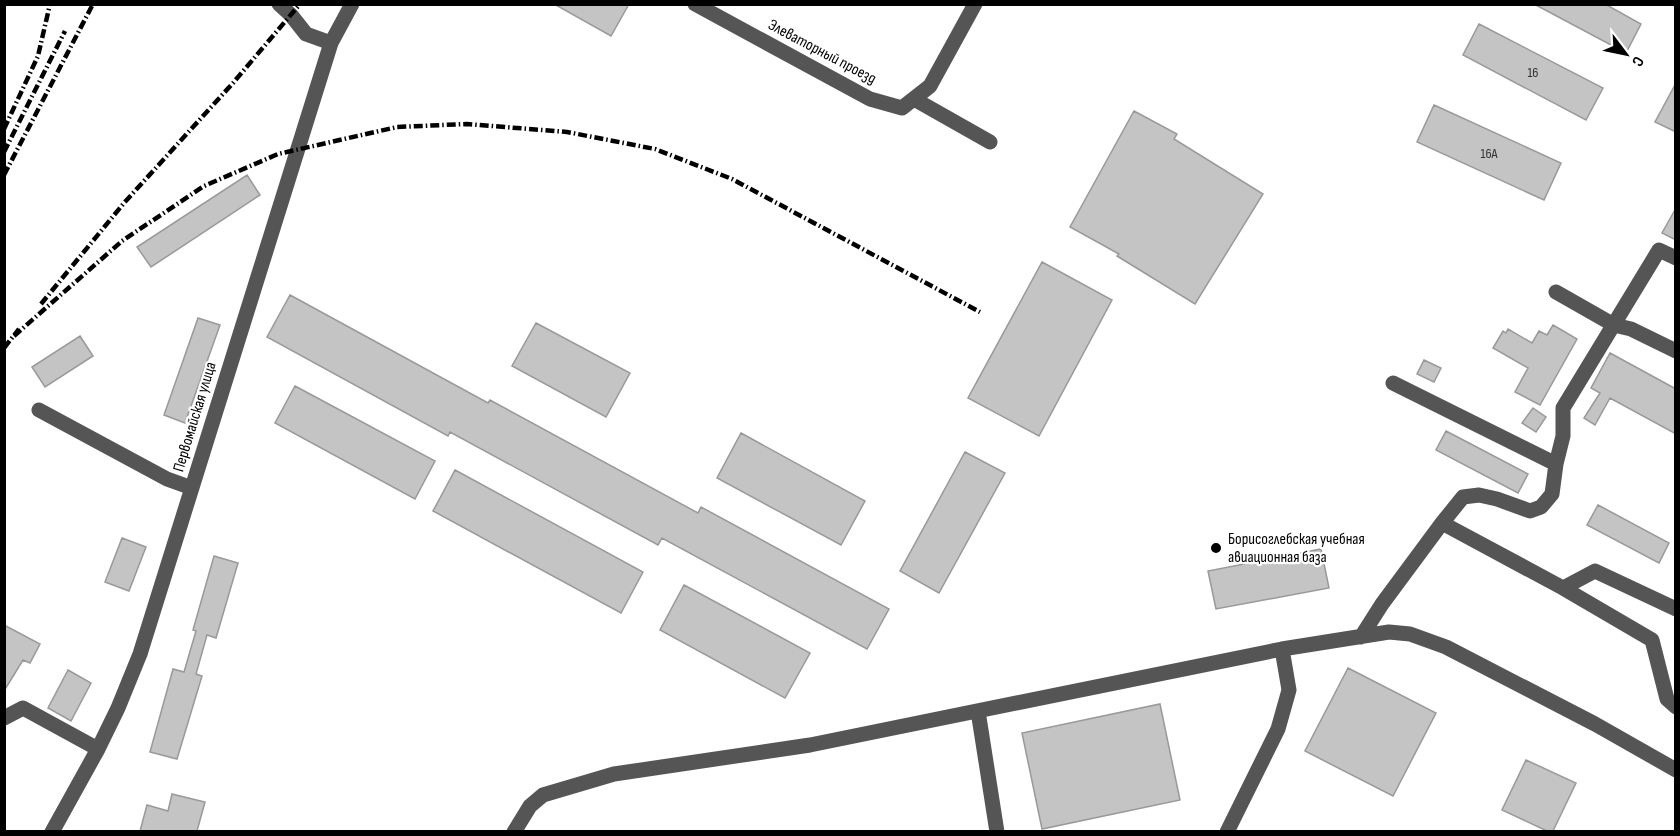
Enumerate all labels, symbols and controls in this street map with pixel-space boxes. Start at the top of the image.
street label: Элеваторный проезд [765,15,879,89]
north arrow [1596,24,1656,84]
text: С [1627,53,1648,70]
house number: 16 [1527,64,1539,81]
house number: 16А [1480,145,1499,162]
street label: Первомайская улица [169,360,221,474]
place label: Борисоглебская учебная авиационная база [1228,530,1365,567]
marker: Борисоглебская учебная авиационная база [1209,541,1223,555]

